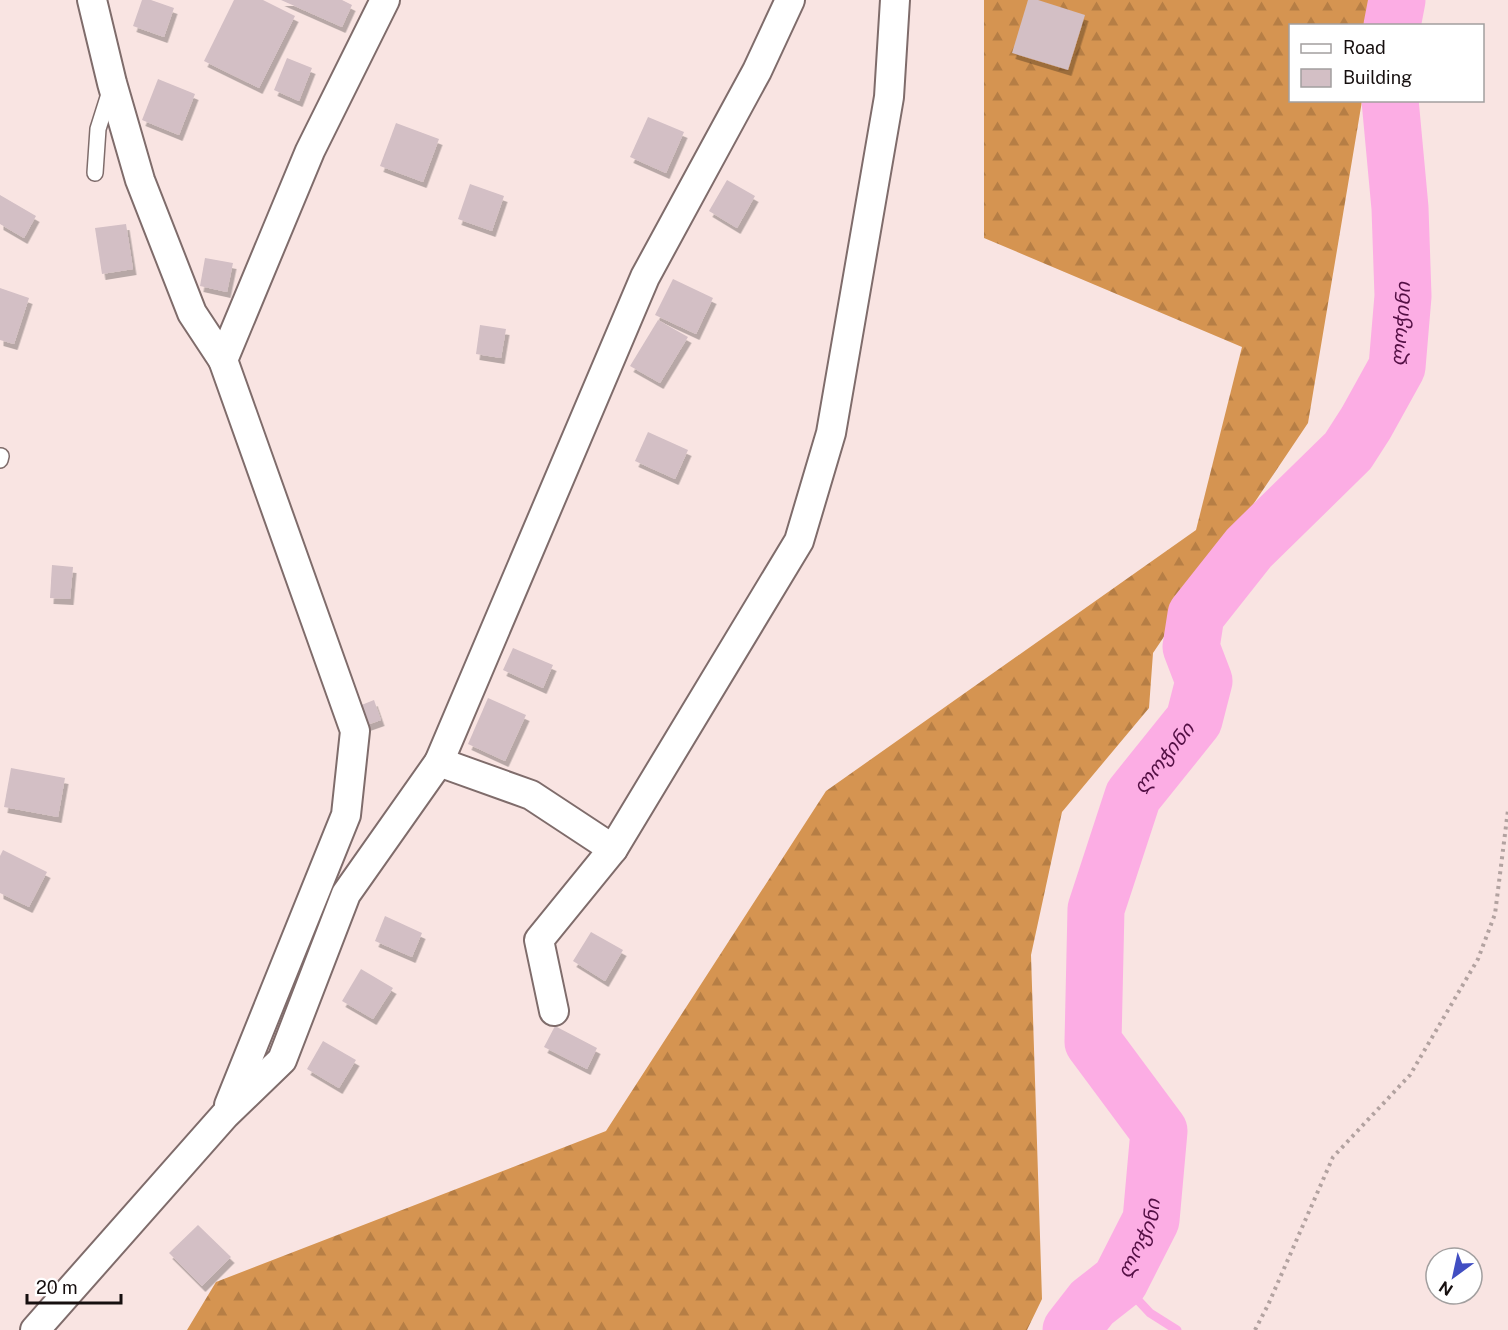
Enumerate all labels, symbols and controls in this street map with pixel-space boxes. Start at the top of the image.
legend [1289,24,1484,102]
text: Road [1343,37,1386,58]
text: Building [1343,67,1412,88]
water label: ლოჭინი [1385,280,1415,367]
water label: ლოჭინი [1128,716,1200,798]
water label: ლოჭინი [1112,1197,1165,1282]
north arrow [1424,1246,1484,1306]
scale bar [27,1267,122,1305]
text: 20 m [36,1277,78,1298]
text: N [1436,1277,1457,1300]

